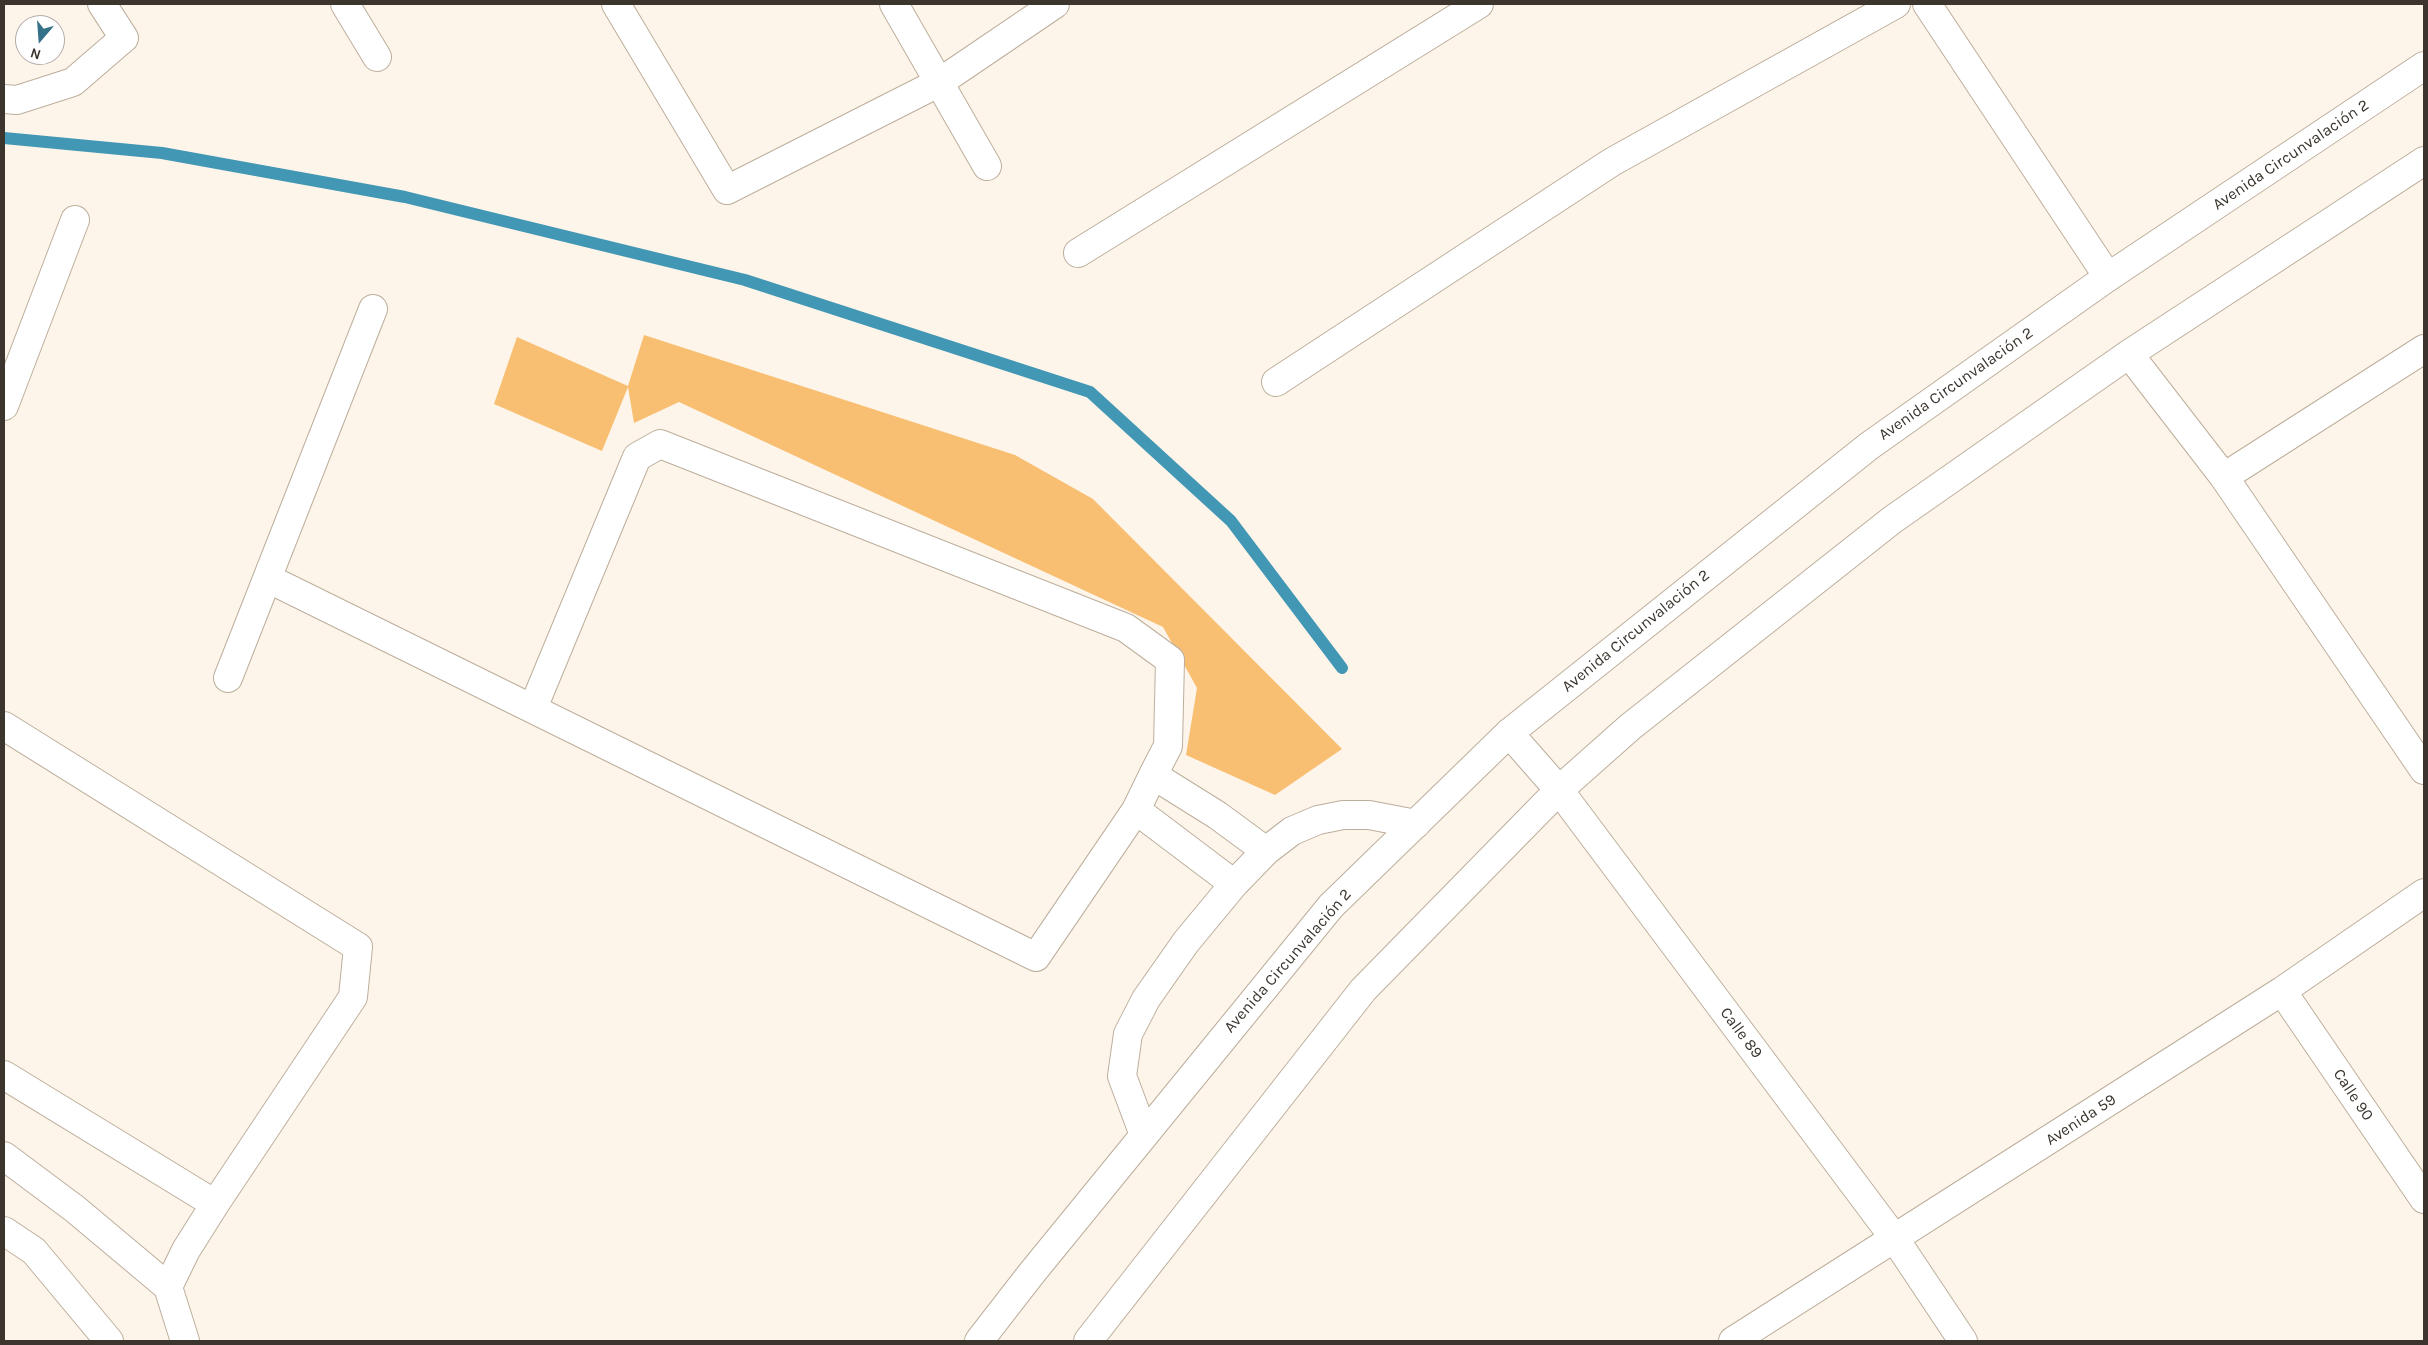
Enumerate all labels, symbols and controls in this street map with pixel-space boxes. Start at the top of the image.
north arrow [15,15,65,65]
text: N [28,44,43,63]
street label: Avenida Circunvalación 2 [2209,96,2373,214]
street label: Avenida Circunvalación 2 [1875,323,2037,445]
street label: Avenida Circunvalación 2 [1558,566,1714,696]
street label: Avenida Circunvalación 2 [1220,885,1356,1037]
street label: Calle 89 [1716,1004,1766,1062]
street label: Calle 90 [2329,1065,2377,1125]
street label: Avenida 59 [2042,1090,2120,1150]

